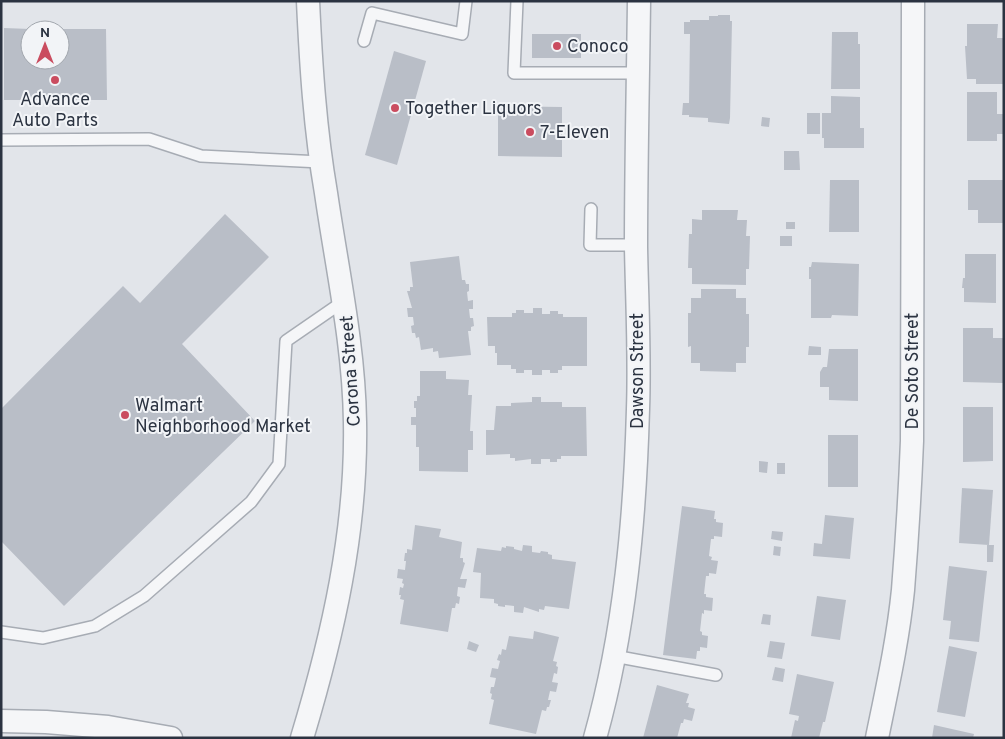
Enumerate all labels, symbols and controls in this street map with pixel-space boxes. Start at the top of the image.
north arrow [20,20,70,70]
text: N [40,25,50,42]
place label: Conoco [567,36,629,59]
marker: Conoco [551,40,563,52]
marker: Advance Auto Parts [49,74,61,86]
place label: Advance Auto Parts [12,89,98,133]
place label: Together Liquors [405,98,542,121]
marker: Together Liquors [389,102,401,114]
place label: 7-Eleven [540,122,609,145]
marker: 7-Eleven [524,126,536,138]
street label: Dawson Street [627,313,650,429]
street label: De Soto Street [902,313,925,429]
street label: Corona Street [336,314,367,427]
place label: Walmart Neighborhood Market [135,395,311,439]
marker: Walmart Neighborhood Market [119,409,131,421]

